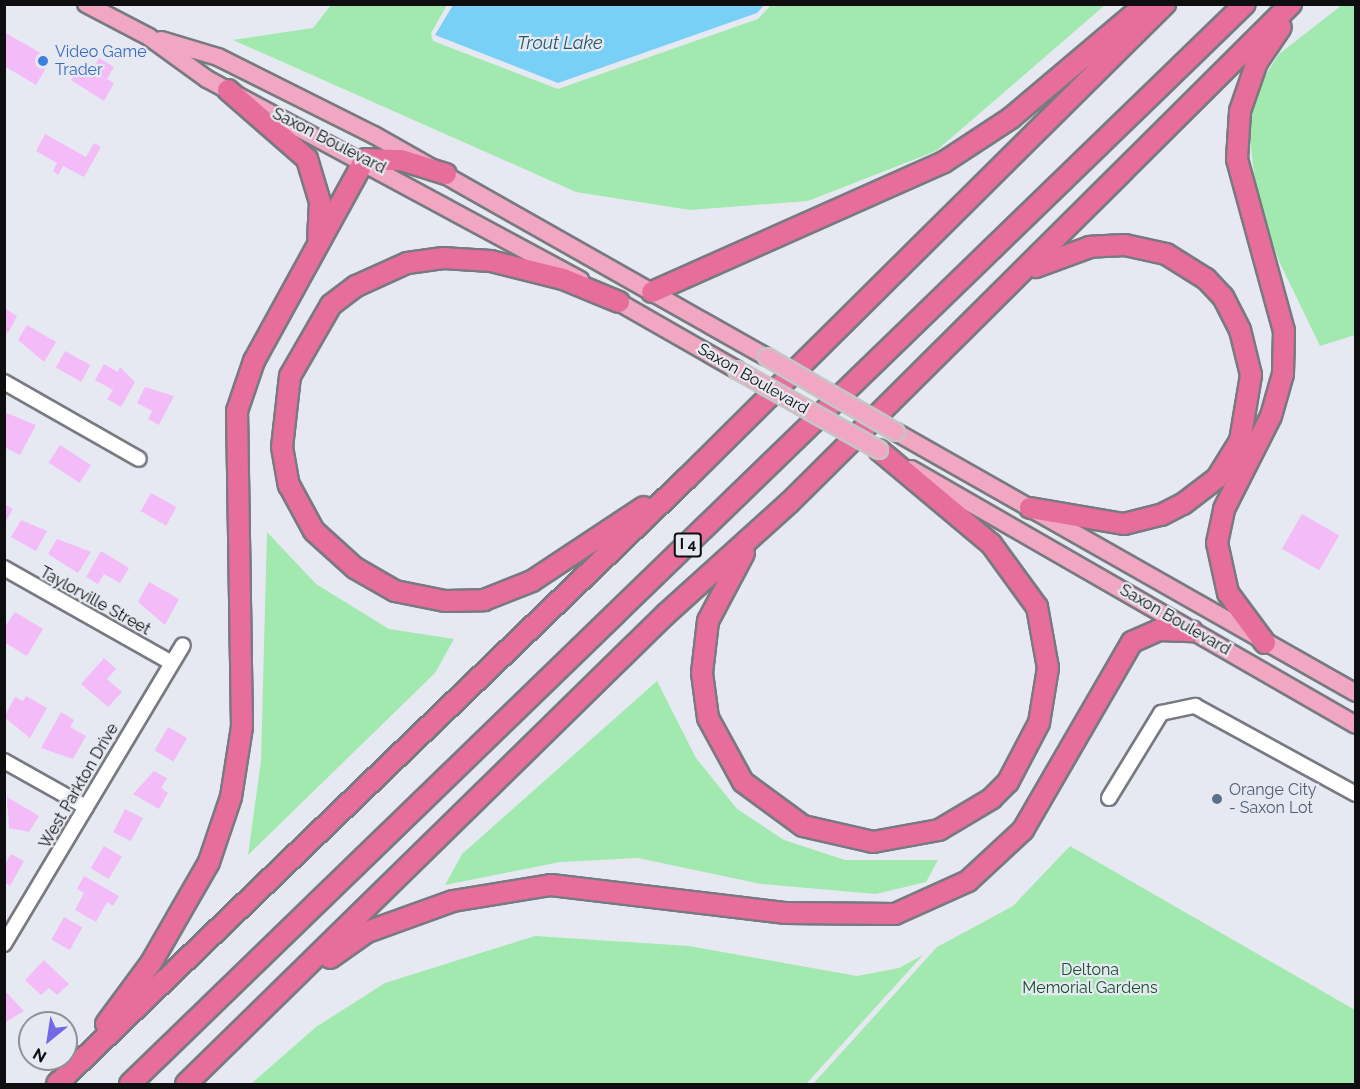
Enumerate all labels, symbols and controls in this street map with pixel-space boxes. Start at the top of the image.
water label: Trout Lake [517,32,603,54]
place label: Video Game Trader [55,42,147,80]
marker: Video Game Trader [36,54,50,68]
street label: Saxon Boulevard [269,104,389,178]
street label: Saxon Boulevard [694,340,812,418]
road number: I 4 [673,533,703,557]
street label: Taylorville Street [36,563,154,639]
street label: Saxon Boulevard [1116,581,1234,659]
street label: West Parkton Drive [35,720,123,852]
place label: Orange City - Saxon Lot [1229,780,1316,818]
marker: Orange City - Saxon Lot [1210,792,1224,806]
park label: Deltona Memorial Gardens [1022,960,1158,998]
north arrow [18,1011,78,1071]
text: N [30,1044,50,1067]

